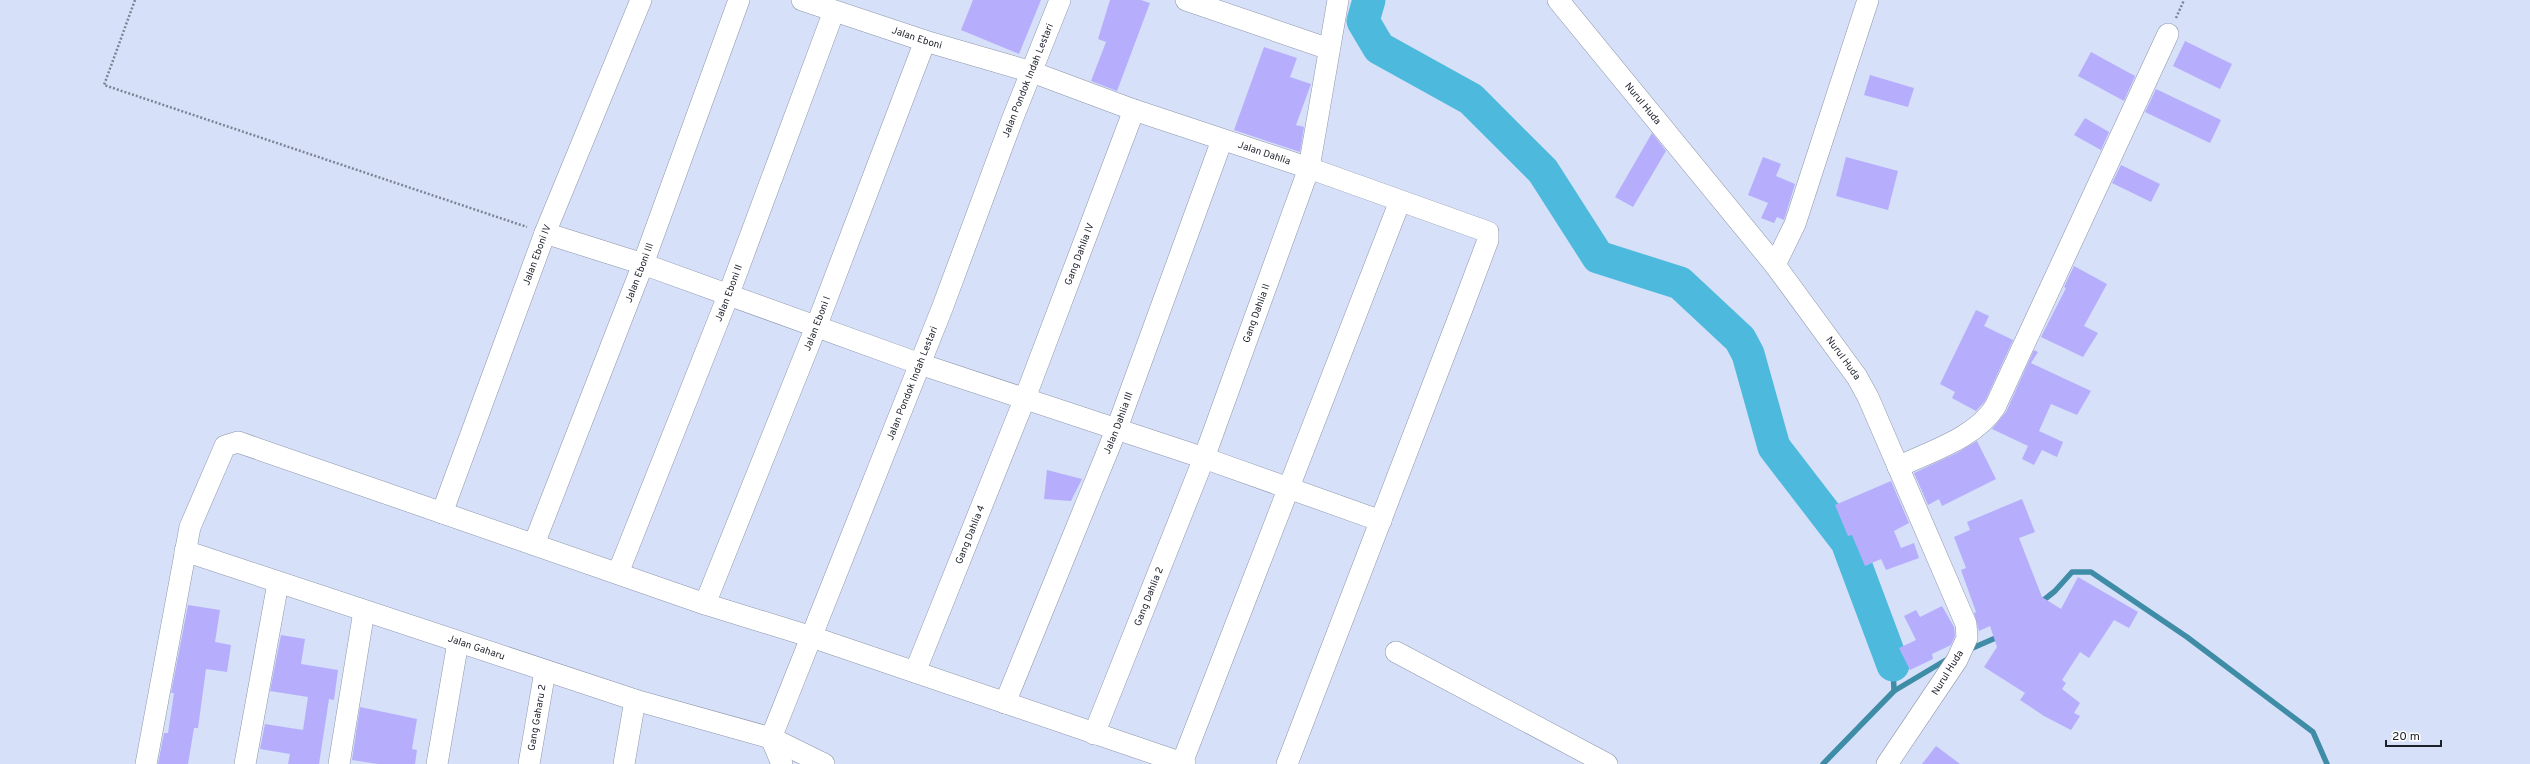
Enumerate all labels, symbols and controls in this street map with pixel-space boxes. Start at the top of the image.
street label: Jalan Pondok Indah Lestari [999,22,1056,140]
street label: Jalan Eboni [890,24,944,52]
street label: Nurul Huda [1622,80,1664,127]
street label: Jalan Dahlia [1236,138,1292,168]
street label: Gang Dahlia IV [1062,221,1097,287]
street label: Jalan Eboni IV [520,222,554,287]
street label: Jalan Eboni III [622,241,657,305]
street label: Jalan Eboni II [712,263,746,324]
street label: Gang Dahlia II [1240,282,1273,345]
street label: Jalan Eboni I [801,294,834,353]
street label: Jalan Pondok Indah Lestari [884,324,941,442]
street label: Nurul Huda [1823,334,1863,382]
street label: Jalan Dahlia III [1101,390,1136,456]
street label: Gang Dahlia 4 [952,503,988,566]
street label: Gang Dahlia 2 [1131,565,1166,628]
street label: Jalan Gaharu [446,632,507,663]
street label: Nurul Huda [1929,648,1967,698]
street label: Gang Gaharu 2 [525,683,549,752]
scale bar [2386,722,2441,748]
text: 20 m [2392,729,2420,745]

